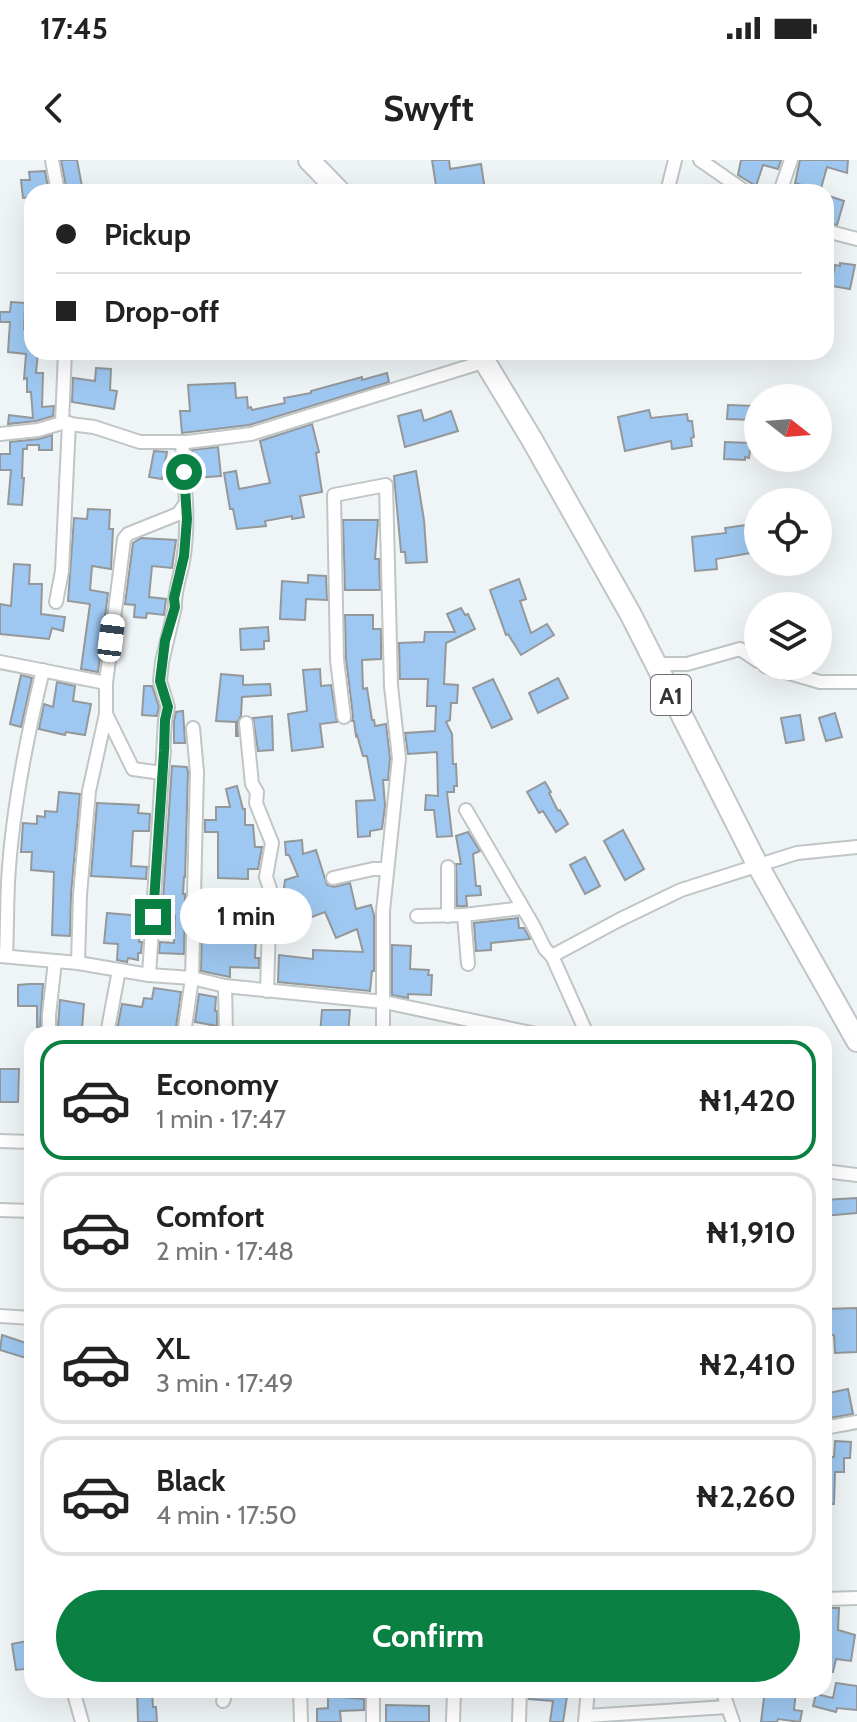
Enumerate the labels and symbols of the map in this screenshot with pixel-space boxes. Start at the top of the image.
north arrow [744,384,832,472]
route start [166,454,202,490]
car [96,613,126,663]
road number: A1 [651,675,691,715]
callout: 1 min [181,889,313,945]
route end [135,899,171,935]

